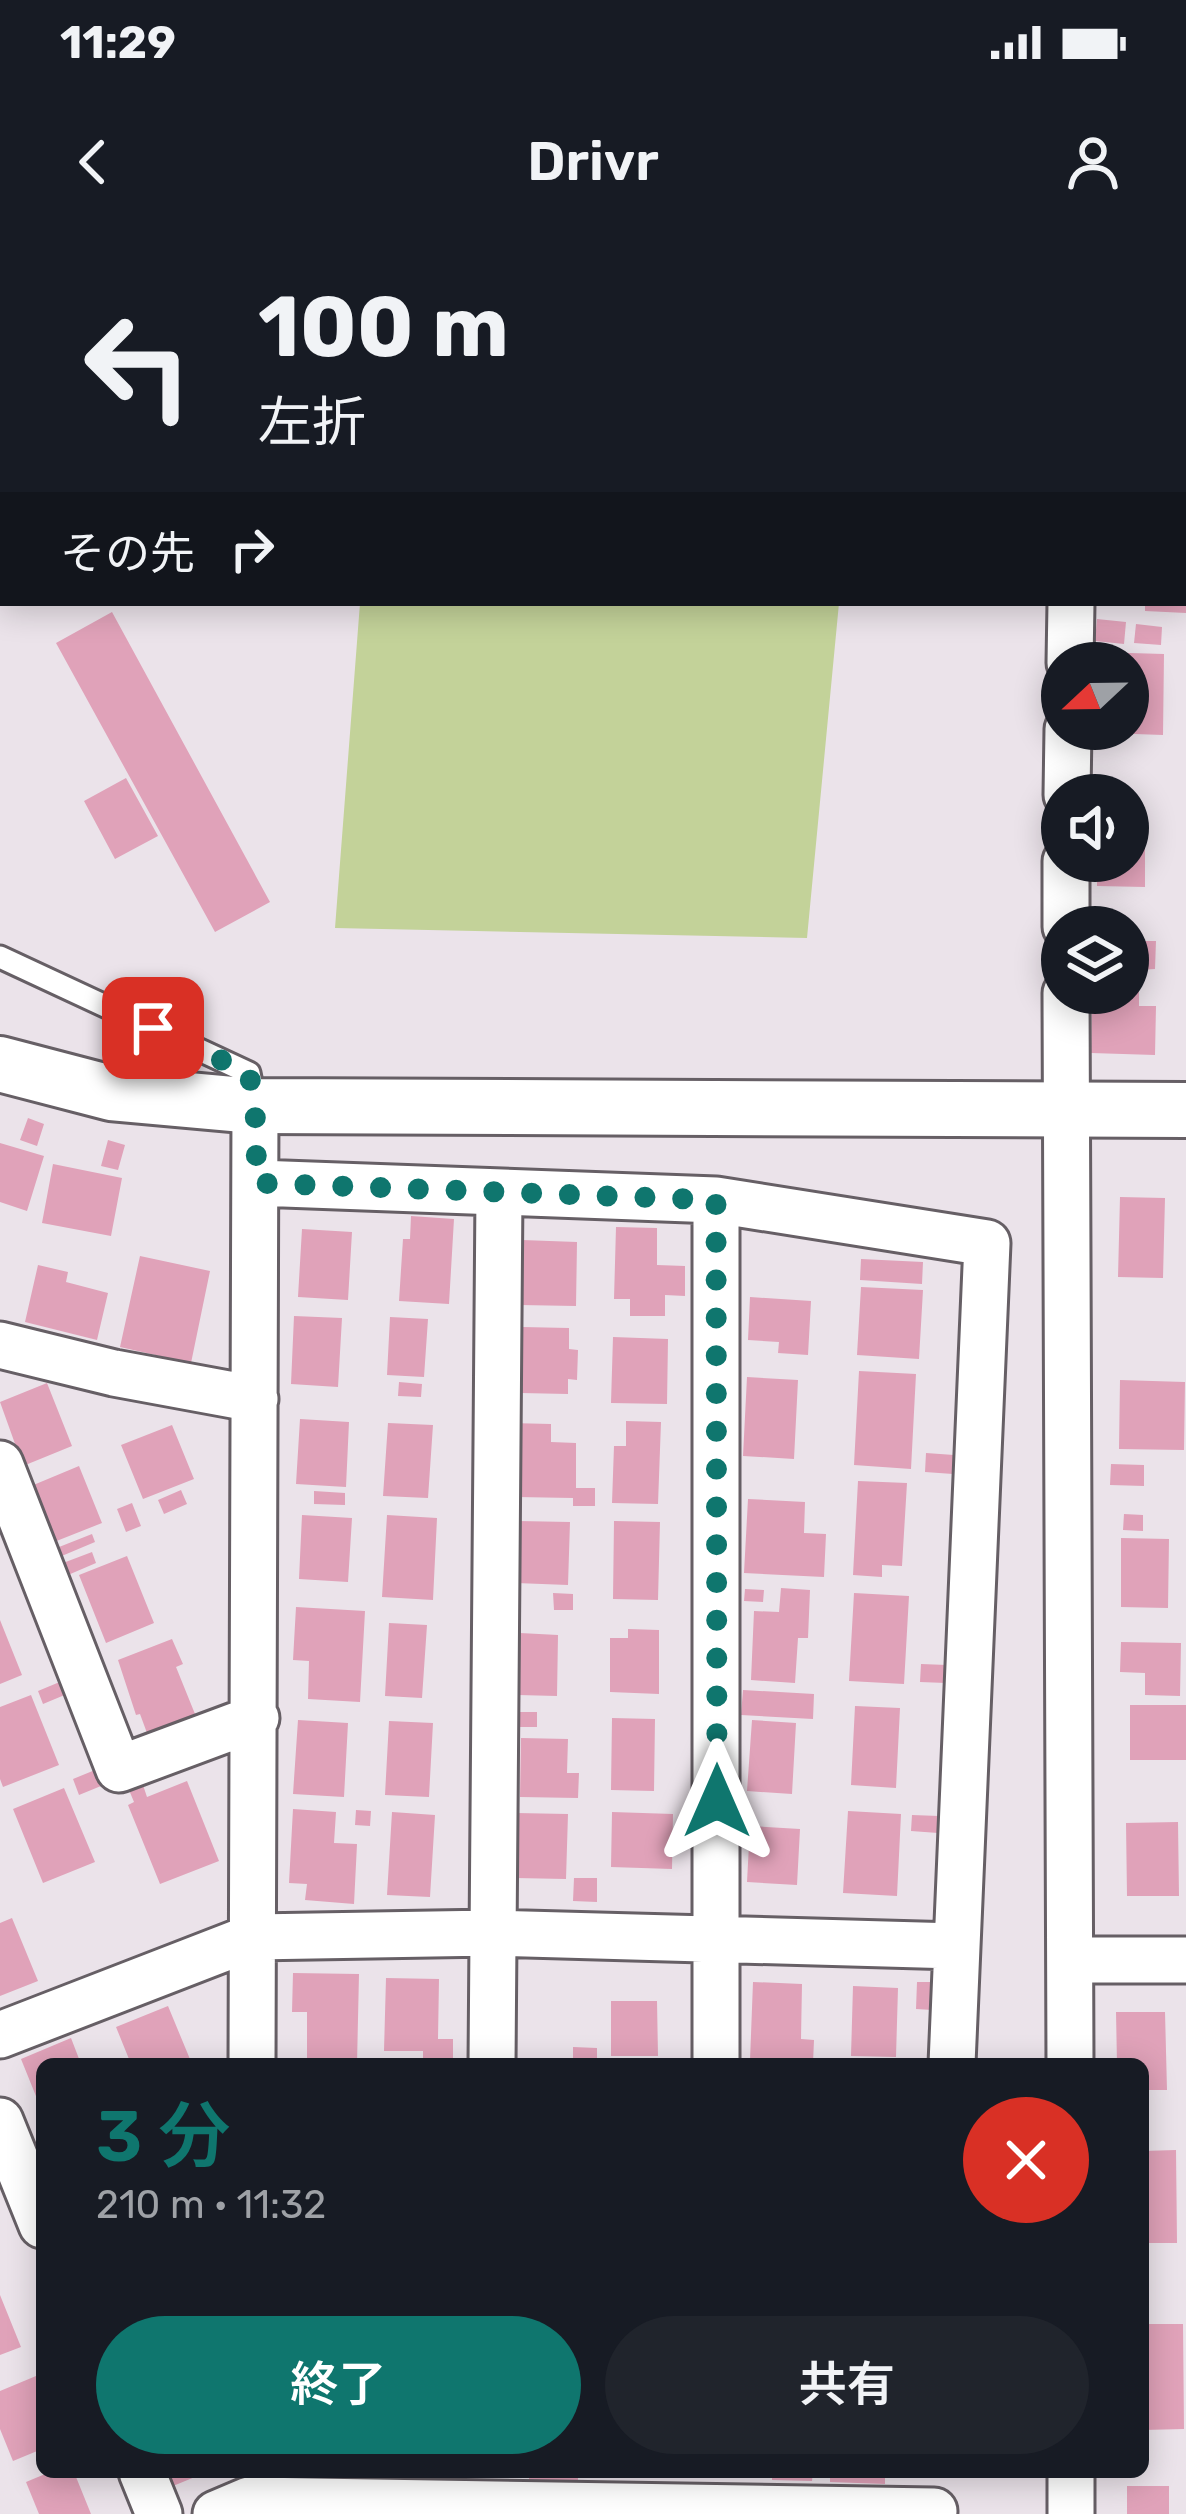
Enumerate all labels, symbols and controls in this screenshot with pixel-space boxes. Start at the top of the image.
text: 11:29 [60,16,176,69]
icon: back [60,129,126,195]
icon: person [1060,129,1126,195]
text: Drivr [527,130,659,194]
text: 100 m [258,277,509,377]
icon: left [60,288,216,444]
text: 左折 [258,391,366,455]
icon: right [219,516,285,582]
text: その先 [60,527,195,580]
north arrow [1041,642,1149,750]
map controls [1041,642,1149,1014]
button: sound [1041,774,1149,882]
button: layers [1041,906,1149,1014]
pin [102,977,204,1079]
icon: arrive [120,995,186,1061]
position arrow [654,1738,780,1864]
text: 3 分 [96,2094,230,2179]
button: close [963,2097,1089,2223]
text: 210 m · 11:32 [96,2182,326,2228]
button: 終了 [96,2316,581,2454]
button: 共有 [605,2316,1089,2454]

